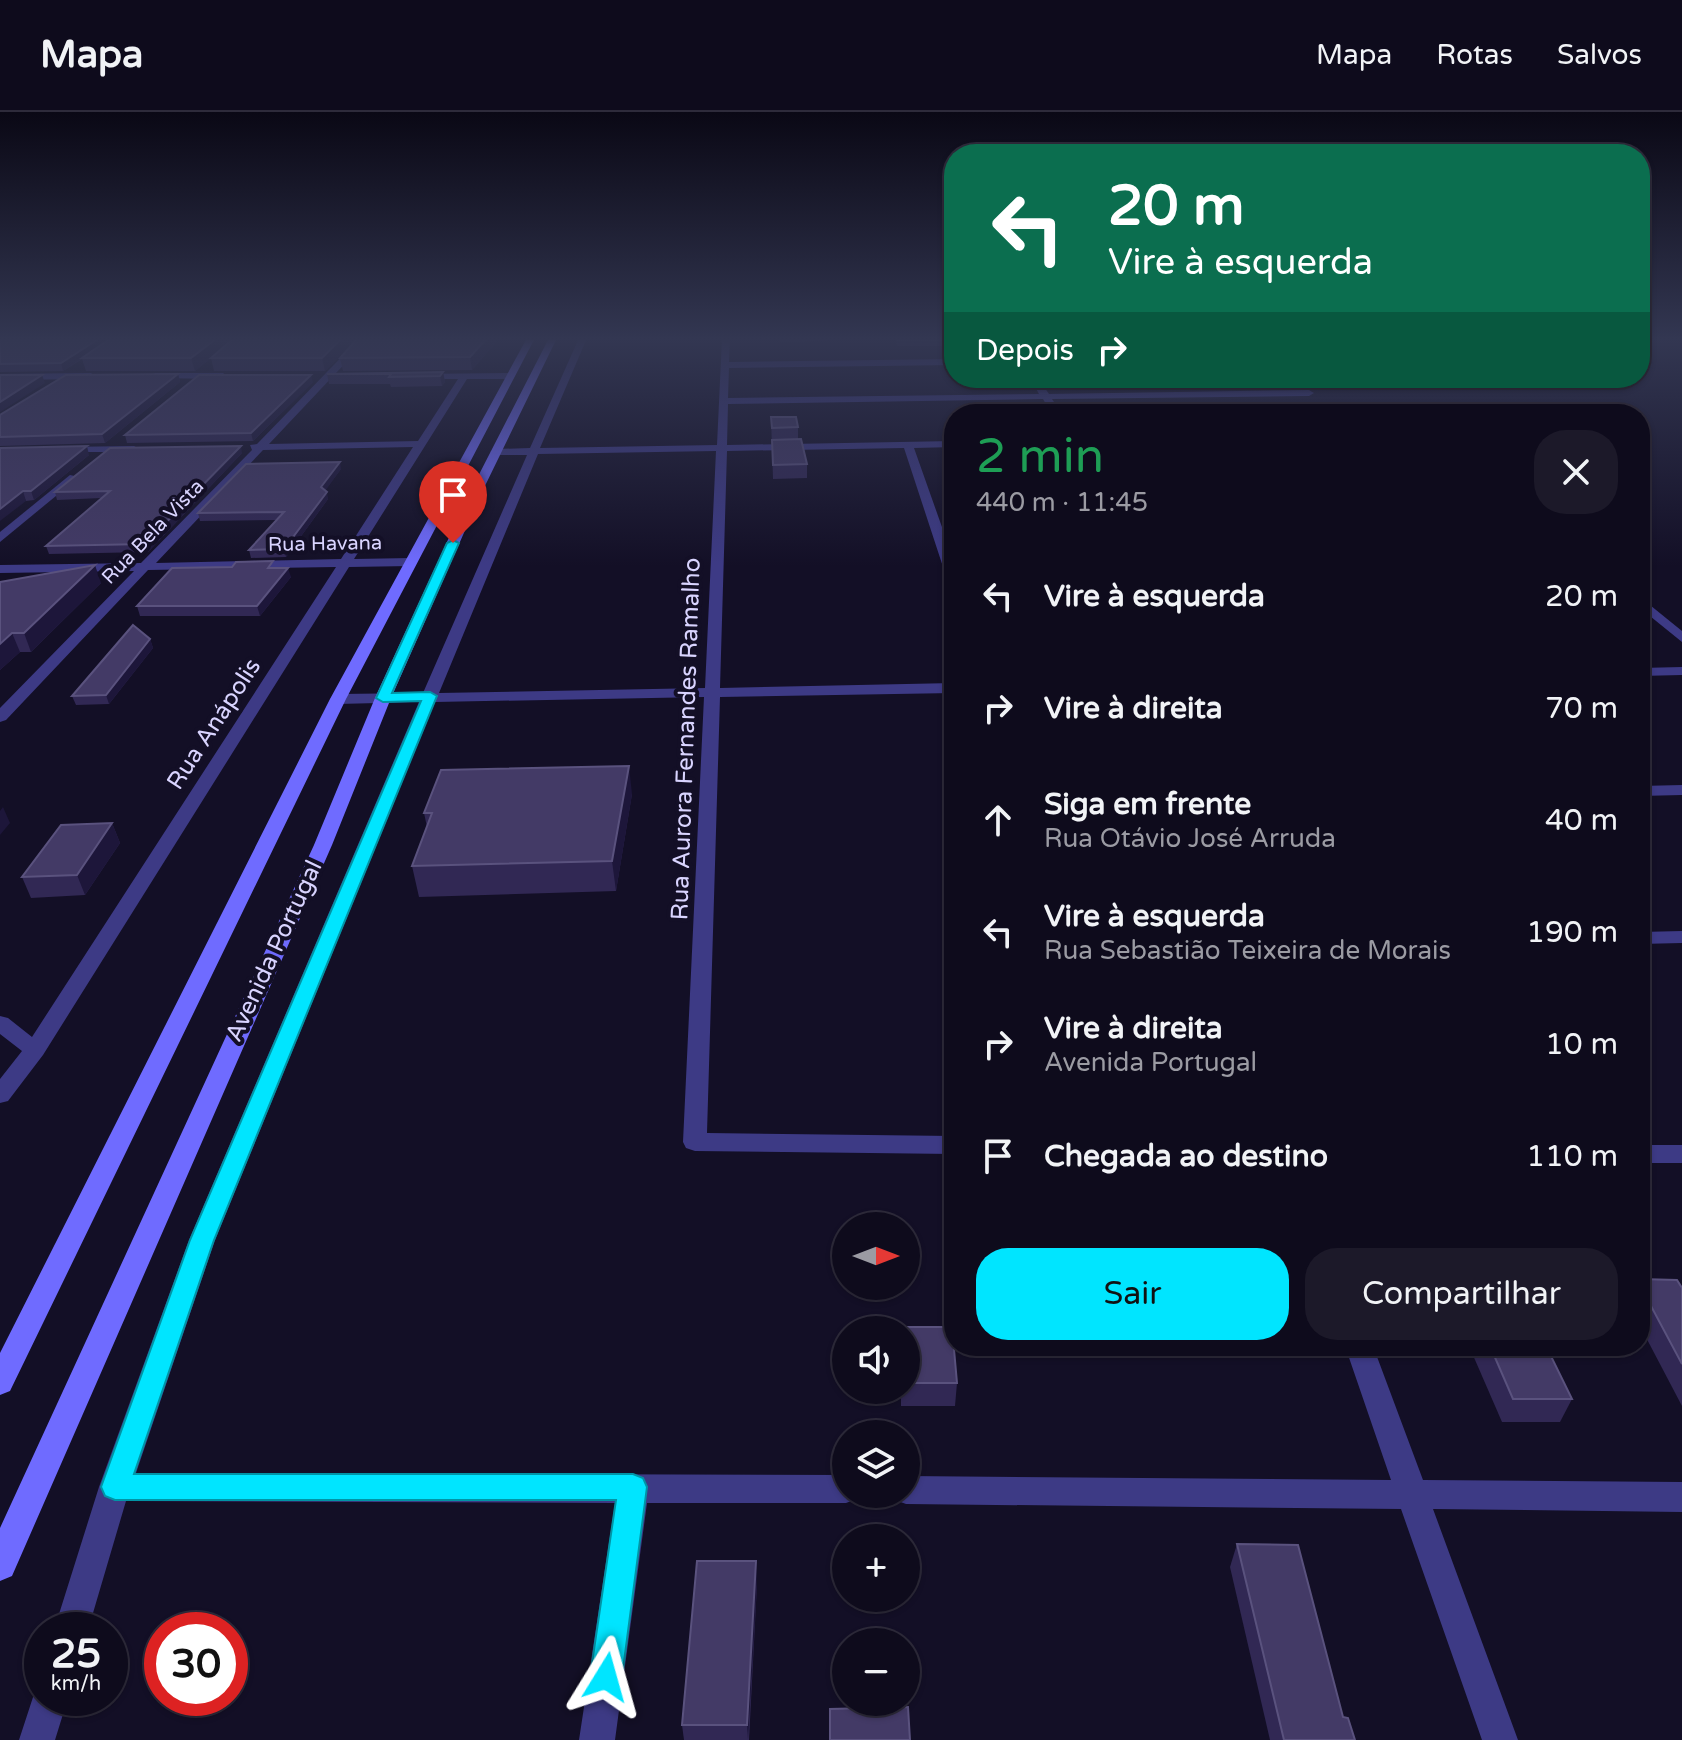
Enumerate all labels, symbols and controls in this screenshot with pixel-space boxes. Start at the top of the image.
text: Mapa [40,32,143,78]
text: Mapa [1316,38,1392,72]
text: Rotas [1436,38,1513,72]
text: Salvos [1557,38,1642,72]
text: 20 m [1108,173,1244,240]
icon: left [976,176,1080,280]
text: Vire à esquerda [1108,241,1373,284]
icon: right [1090,328,1134,372]
text: Depois [976,332,1074,369]
text: 2 min [976,428,1104,486]
button: close [1534,430,1618,514]
pin [419,461,487,543]
icon: arrive [431,473,475,517]
street label: Rua Bela Vista [97,475,209,589]
text: 440 m · 11:45 [976,487,1148,518]
street label: Rua Havana [268,531,382,557]
street label: Rua Aurora Fernandes Ramalho [665,557,707,921]
icon: left [976,574,1020,618]
text: Vire à esquerda [1044,578,1265,615]
text: 20 m [1545,578,1618,615]
street label: Rua Anápolis [161,653,267,795]
icon: right [976,686,1020,730]
text: Vire à direita [1044,690,1223,727]
text: 70 m [1545,690,1618,727]
text: Siga em frente [1044,786,1251,823]
icon: ahead [976,798,1020,842]
text: 40 m [1545,802,1618,839]
text: Rua Otávio José Arruda [1044,823,1336,854]
street label: Avenida Portugal [219,856,329,1046]
text: Vire à esquerda [1044,898,1265,935]
icon: left [976,910,1020,954]
text: 190 m [1526,914,1618,951]
text: Rua Sebastião Teixeira de Morais [1044,935,1451,966]
text: Vire à direita [1044,1010,1223,1047]
icon: right [976,1022,1020,1066]
text: 10 m [1545,1026,1618,1063]
text: Avenida Portugal [1044,1047,1257,1078]
icon: arrive [976,1134,1020,1178]
text: Chegada ao destino [1044,1138,1328,1175]
text: 110 m [1526,1138,1618,1175]
north arrow [832,1212,920,1300]
map controls [832,1212,920,1716]
button: Sair [976,1248,1289,1340]
button: Compartilhar [1305,1248,1618,1340]
button: sound [832,1316,920,1404]
button: layers [832,1420,920,1508]
button: + [832,1524,920,1612]
speed limit sign: 30 [144,1612,248,1716]
button: − [832,1628,920,1716]
text: 25 [51,1630,101,1678]
position arrow [564,1635,648,1719]
text: km/h [51,1672,101,1696]

